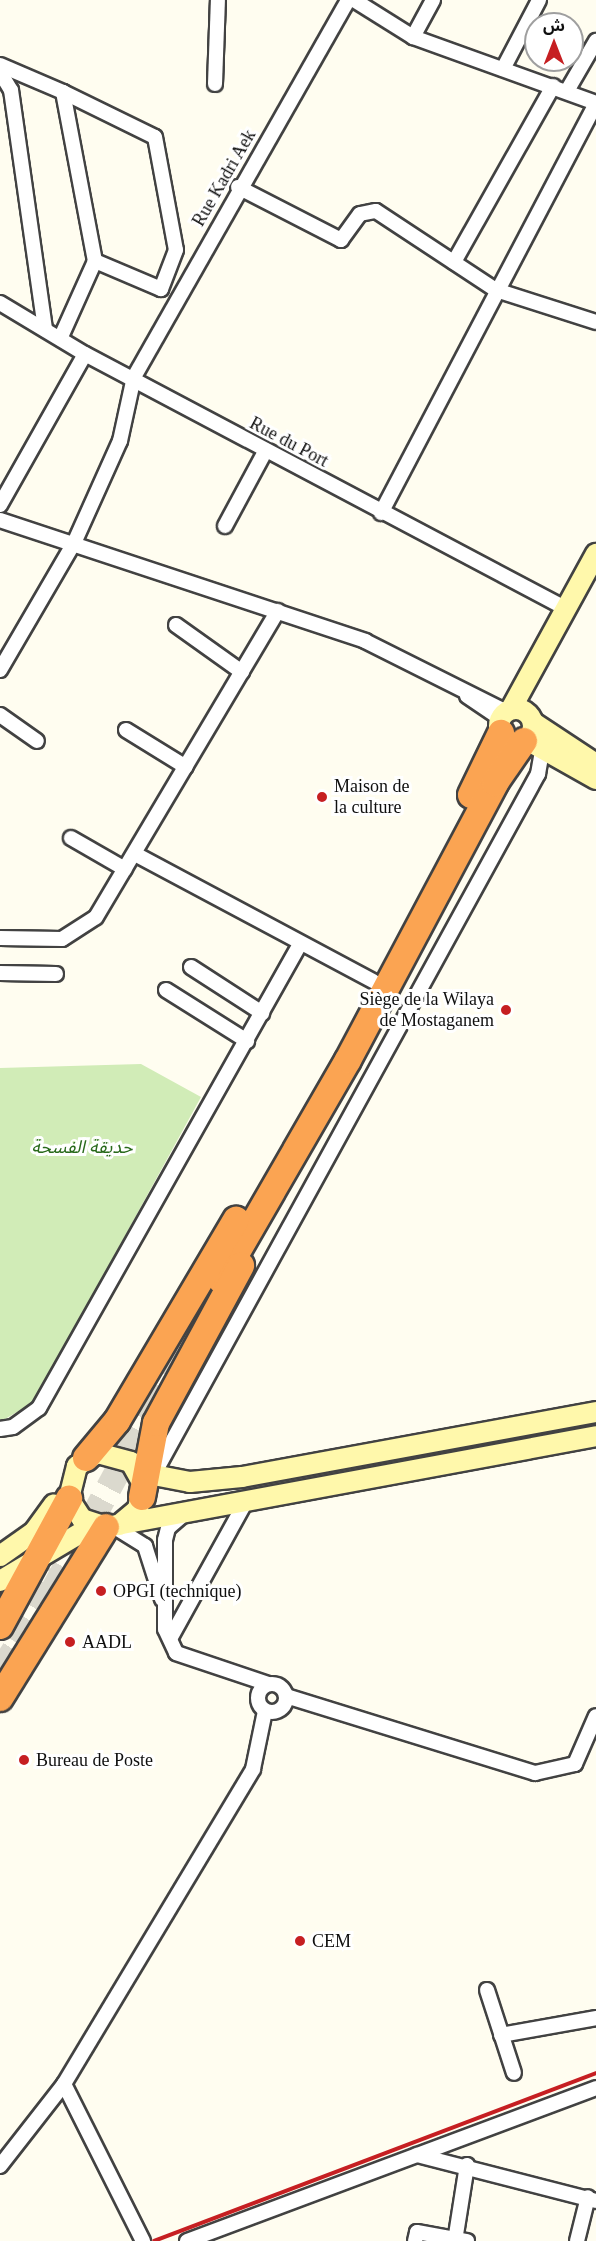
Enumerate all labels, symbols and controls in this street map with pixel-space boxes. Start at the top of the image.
north arrow [524,12,584,72]
text: ش [543,17,565,34]
street label: Rue Kadri Aek [187,125,261,231]
street label: Rue du Port [246,412,332,472]
place label: Maison de la culture [334,776,409,818]
marker: Maison de la culture [315,790,329,804]
place label: Siège de la Wilaya de Mostaganem [359,989,494,1032]
marker: Siège de la Wilaya de Mostaganem [499,1003,513,1017]
park label: حديقة الفسحة [31,1136,133,1158]
place label: OPGI (technique) [113,1580,241,1602]
marker: OPGI (technique) [94,1584,108,1598]
place label: AADL [82,1631,132,1653]
marker: AADL [63,1635,77,1649]
place label: Bureau de Poste [36,1749,153,1771]
marker: Bureau de Poste [17,1753,31,1767]
place label: CEM [312,1930,351,1952]
marker: CEM [293,1934,307,1948]

